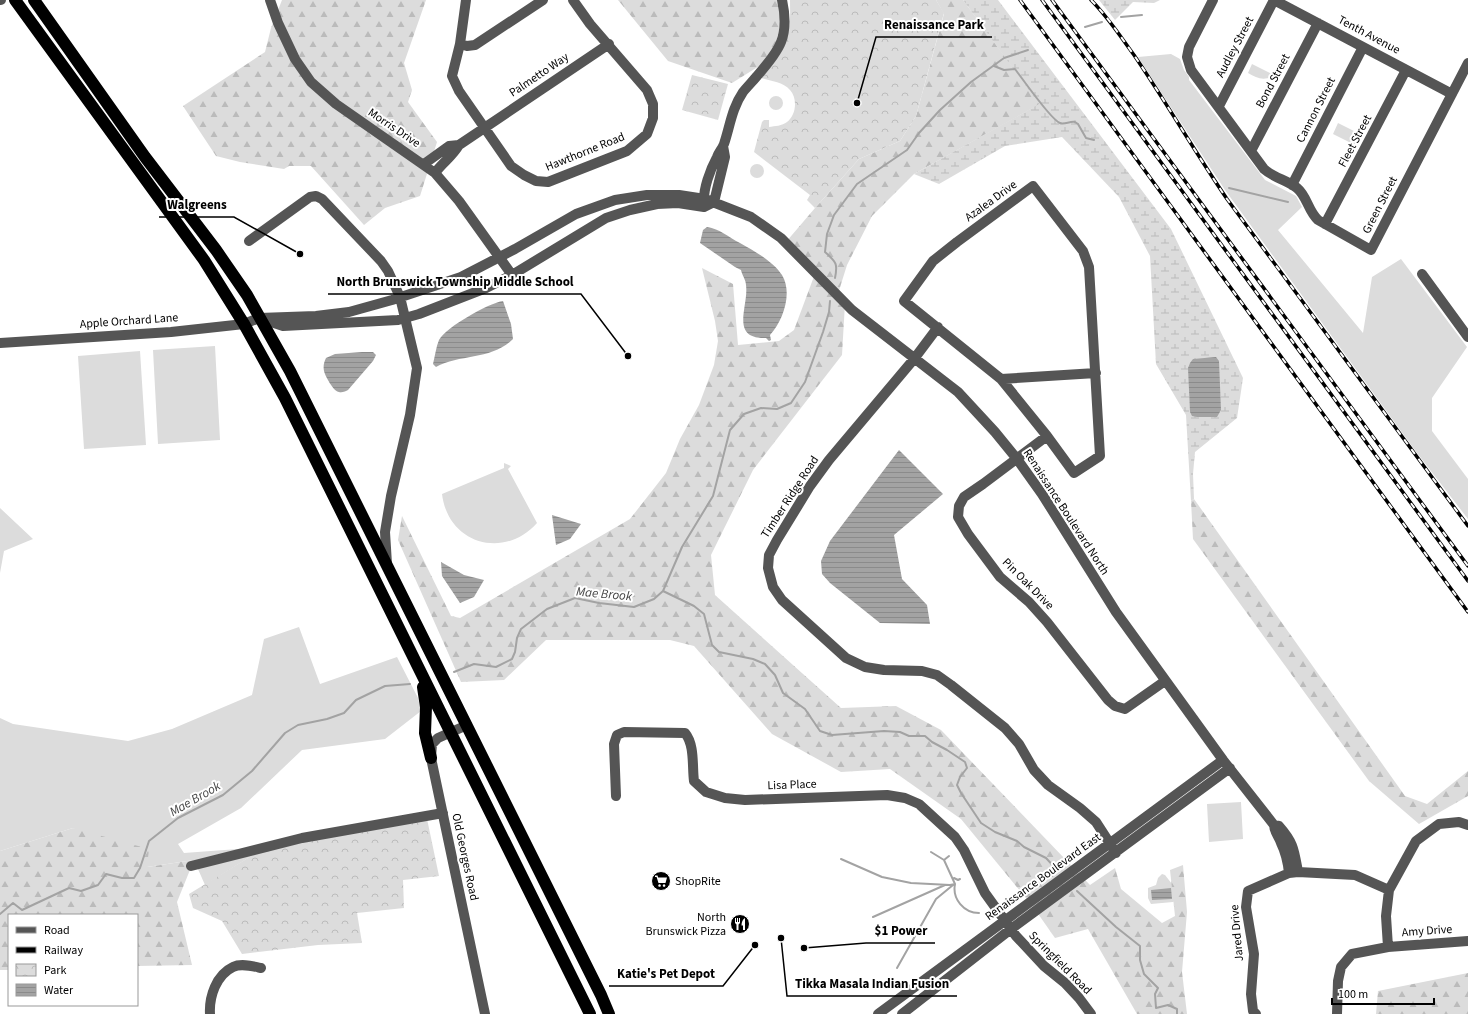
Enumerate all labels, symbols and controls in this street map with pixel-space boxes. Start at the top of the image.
callout: Renaissance Park [876,12,992,37]
street label: Tenth Avenue [1335,12,1403,59]
street label: Audley Street [1212,14,1258,80]
text: Renaissance Park [884,16,985,34]
street label: Palmetto Way [506,49,573,101]
street label: Bond Street [1252,51,1294,111]
street label: Cannon Street [1292,74,1340,146]
street label: Morris Drive [364,104,424,152]
street label: Fleet Street [1334,112,1376,170]
street label: Hawthorne Road [543,128,627,176]
street label: Green Street [1358,173,1402,237]
street label: Azalea Drive [961,176,1021,226]
callout: Walgreens [159,192,234,217]
text: Walgreens [167,196,227,214]
callout: North Brunswick Township Middle School [328,269,581,294]
text: North Brunswick Township Middle School [336,273,574,291]
street label: Apple Orchard Lane [79,309,179,333]
street label: Renaissance Boulevard North [1019,446,1113,578]
street label: Timber Ridge Road [757,453,823,541]
street label: Pin Oak Drive [998,554,1058,614]
water label: Mae Brook [575,583,634,605]
street label: Lisa Place [767,776,817,794]
water label: Mae Brook [166,777,225,821]
street label: Old Georges Road [447,812,483,902]
street label: Renaissance Boulevard East [982,829,1104,925]
supermarket icon: ShopRite [650,870,672,892]
place label: ShopRite [675,873,721,890]
street label: Jared Drive [1226,904,1248,962]
place label: North Brunswick Pizza [646,909,726,940]
restaurant icon: North Brunswick Pizza [729,913,751,935]
legend [8,914,138,1006]
callout: $1 Power [866,918,935,943]
street label: Amy Drive [1401,921,1453,941]
text: Road [44,922,70,939]
text: $1 Power [875,922,928,940]
street label: Springfield Road [1025,928,1095,998]
text: Railway [44,942,83,959]
callout: Katie's Pet Depot [609,961,723,986]
text: Park [44,962,66,979]
text: Katie's Pet Depot [617,965,715,983]
callout: Tikka Masala Indian Fusion [787,971,957,996]
text: Tikka Masala Indian Fusion [795,975,949,993]
scale bar [1332,980,1434,1006]
text: Water [44,982,74,999]
text: 100 m [1338,986,1368,1003]

